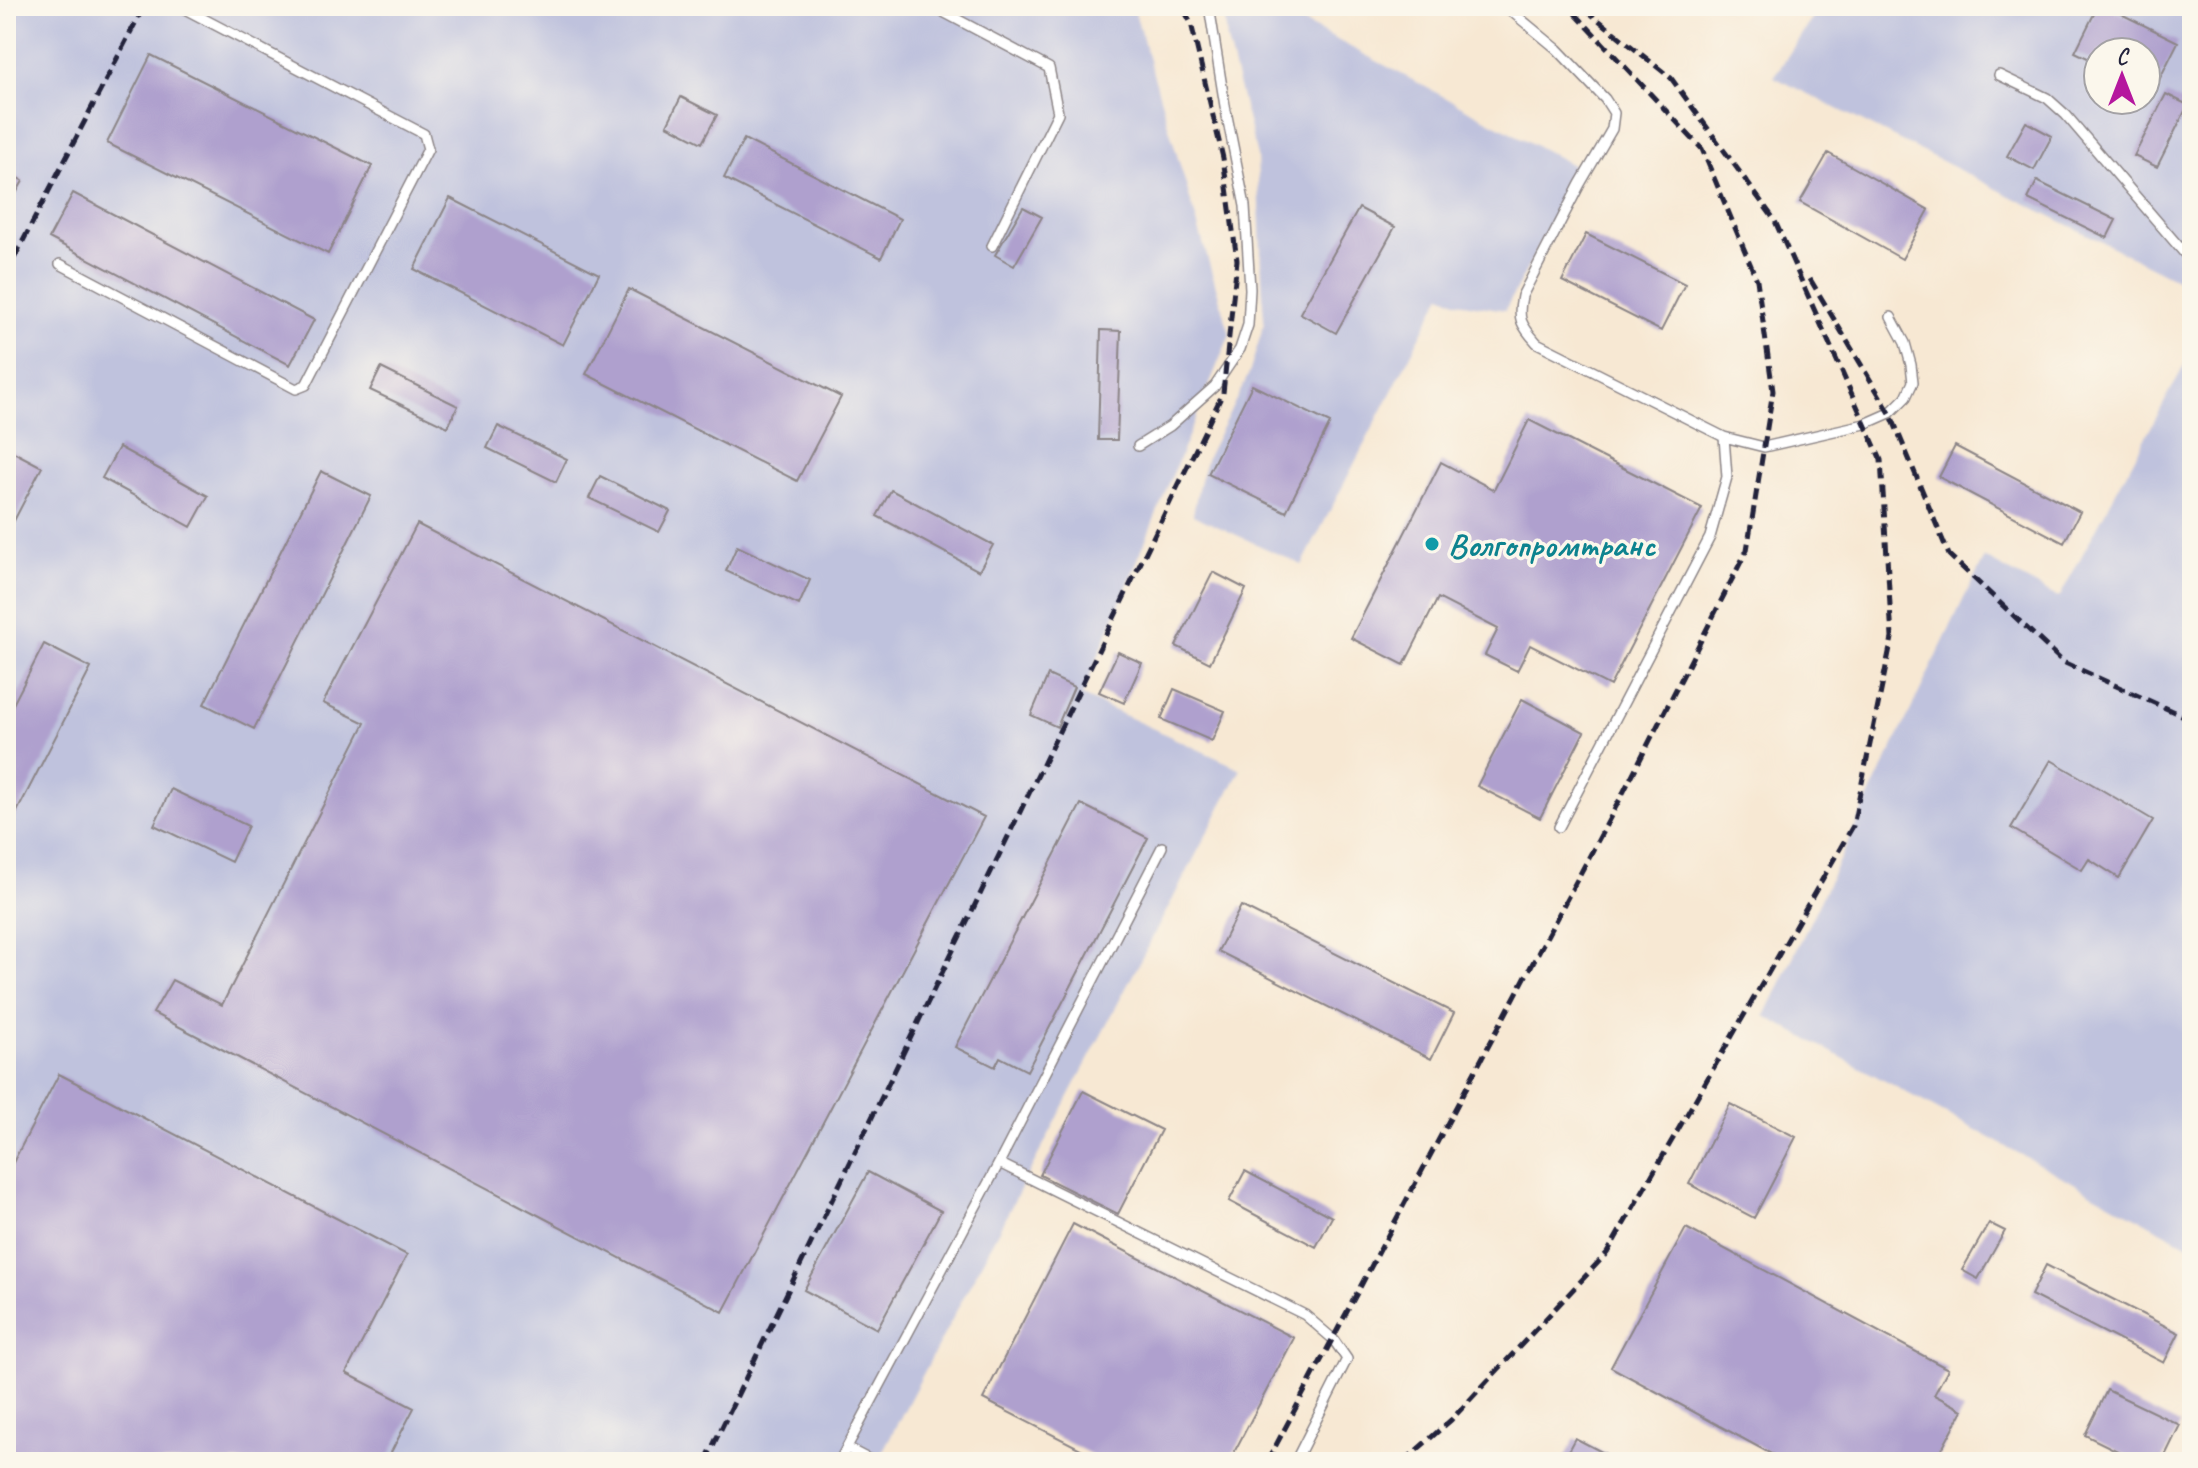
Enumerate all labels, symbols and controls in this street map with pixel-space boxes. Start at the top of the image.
north arrow [2082,36,2162,116]
text: С [2117,43,2131,71]
place label: Волгопромтранс [1448,523,1657,566]
marker: Волгопромтранс [1423,535,1441,553]

